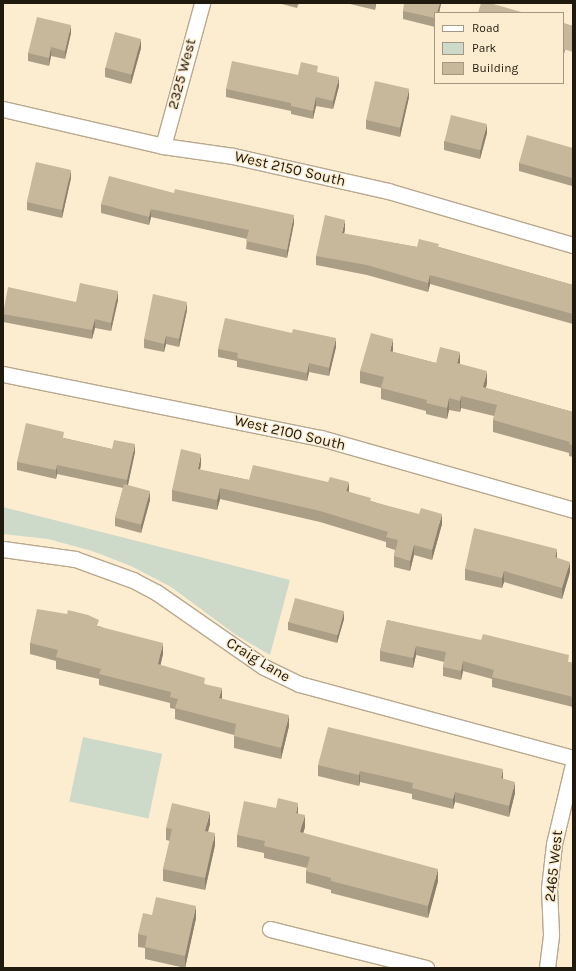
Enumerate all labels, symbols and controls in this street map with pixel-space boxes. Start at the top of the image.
legend [434,12,564,84]
text: Road [472,21,500,35]
street label: 2325 West [164,37,200,111]
text: Park [472,41,496,55]
text: Building [472,61,518,75]
street label: West 2150 South [233,147,347,191]
street label: West 2100 South [233,411,347,455]
street label: Craig Lane [223,634,293,686]
street label: 2465 West [541,829,567,903]

